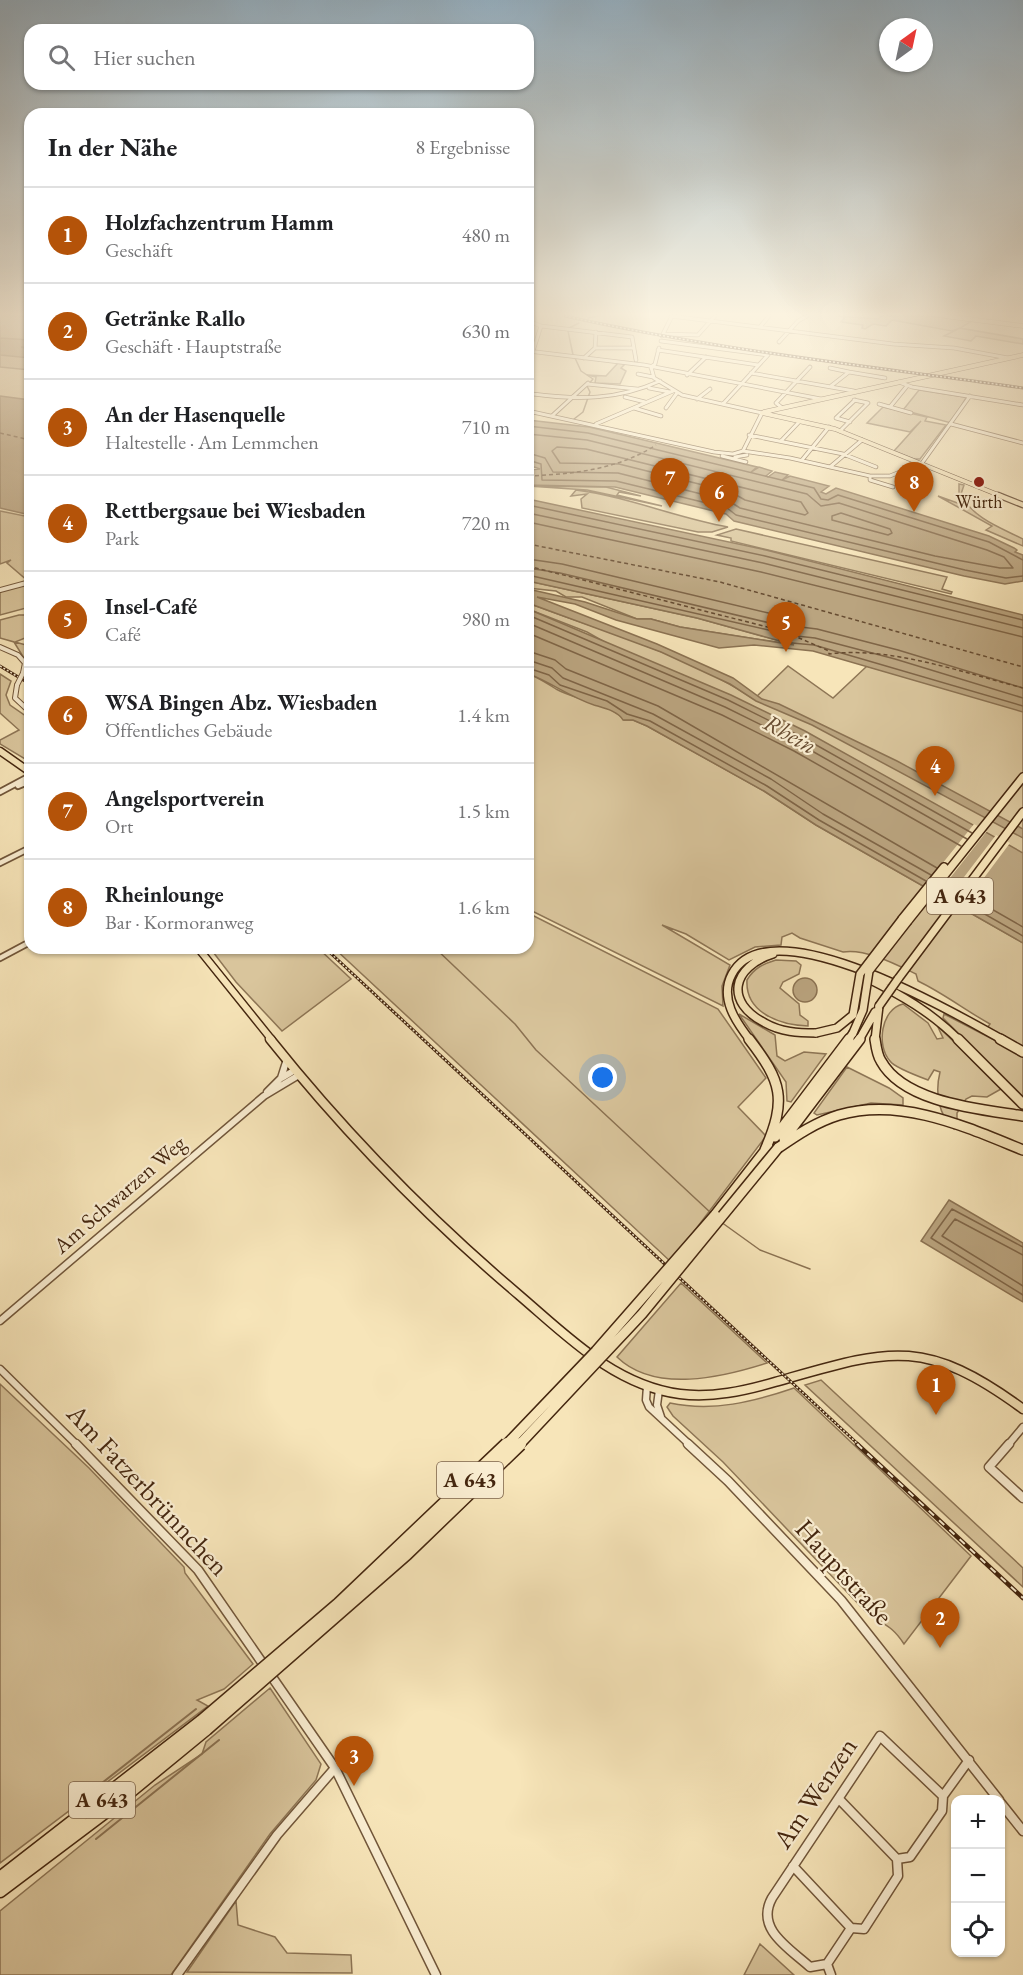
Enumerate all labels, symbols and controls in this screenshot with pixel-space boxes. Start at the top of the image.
north arrow [879,18,933,72]
search box [24,24,534,90]
icon: search [45,41,78,74]
text: Hier suchen [93,43,196,72]
text: In der Nähe [48,130,177,164]
text: 8 Ergebnisse [415,134,510,160]
text: Holzfachzentrum Hamm [105,208,334,237]
text: 1 [62,222,73,248]
text: 480 m [462,222,510,248]
text: Geschäft [105,237,173,263]
text: Getränke Rallo [105,304,245,333]
text: 2 [62,318,73,344]
text: 630 m [462,318,510,344]
text: Geschäft · Hauptstraße [105,333,282,359]
text: An der Hasenquelle [105,400,285,429]
text: 3 [62,414,73,440]
text: 710 m [462,414,510,440]
text: Haltestelle · Am Lemmchen [105,429,319,455]
pin: 7 [650,458,690,508]
pin: 8 [894,462,934,512]
pin: 6 [700,472,738,522]
marker: Würth [972,475,986,489]
place label: Würth [956,490,1002,513]
text: Rettbergsaue bei Wiesbaden [105,496,366,525]
text: 4 [62,510,73,536]
text: 720 m [462,510,510,536]
text: Park [105,525,139,551]
text: Insel-Café [105,592,197,621]
pin: 5 [766,602,806,652]
text: 5 [62,606,73,632]
text: 980 m [462,606,510,632]
text: Café [105,621,141,647]
text: WSA Bingen Abz. Wiesbaden [105,688,377,717]
text: 6 [62,702,73,728]
text: 1.4 km [457,702,510,728]
water label: Rhein [758,706,822,761]
text: Öffentliches Gebäude [105,717,272,743]
pin: 4 [916,746,954,796]
text: Angelsportverein [105,784,264,813]
text: 7 [62,798,73,824]
text: 1.5 km [457,798,510,824]
text: Ort [105,813,133,839]
road number: A 643 [927,878,993,914]
text: Rheinlounge [105,880,224,909]
text: 8 [62,894,73,920]
text: 1.6 km [457,894,510,920]
text: Bar · Kormoranweg [105,909,253,935]
your location [588,1063,617,1092]
street label: Am Schwarzen Weg [46,1129,192,1261]
pin: 1 [916,1366,956,1415]
street label: Am Fatzerbrünnchen [59,1396,237,1583]
road number: A 643 [437,1462,503,1498]
street label: Hauptstraße [788,1511,901,1632]
pin: 2 [920,1598,960,1648]
street label: Am Wenzen [764,1730,865,1856]
pin: 3 [334,1736,374,1786]
road number: A 643 [69,1782,135,1818]
map controls [951,1795,1005,1957]
button: + [951,1795,1005,1849]
button: − [951,1849,1005,1903]
button: locate [951,1903,1005,1957]

